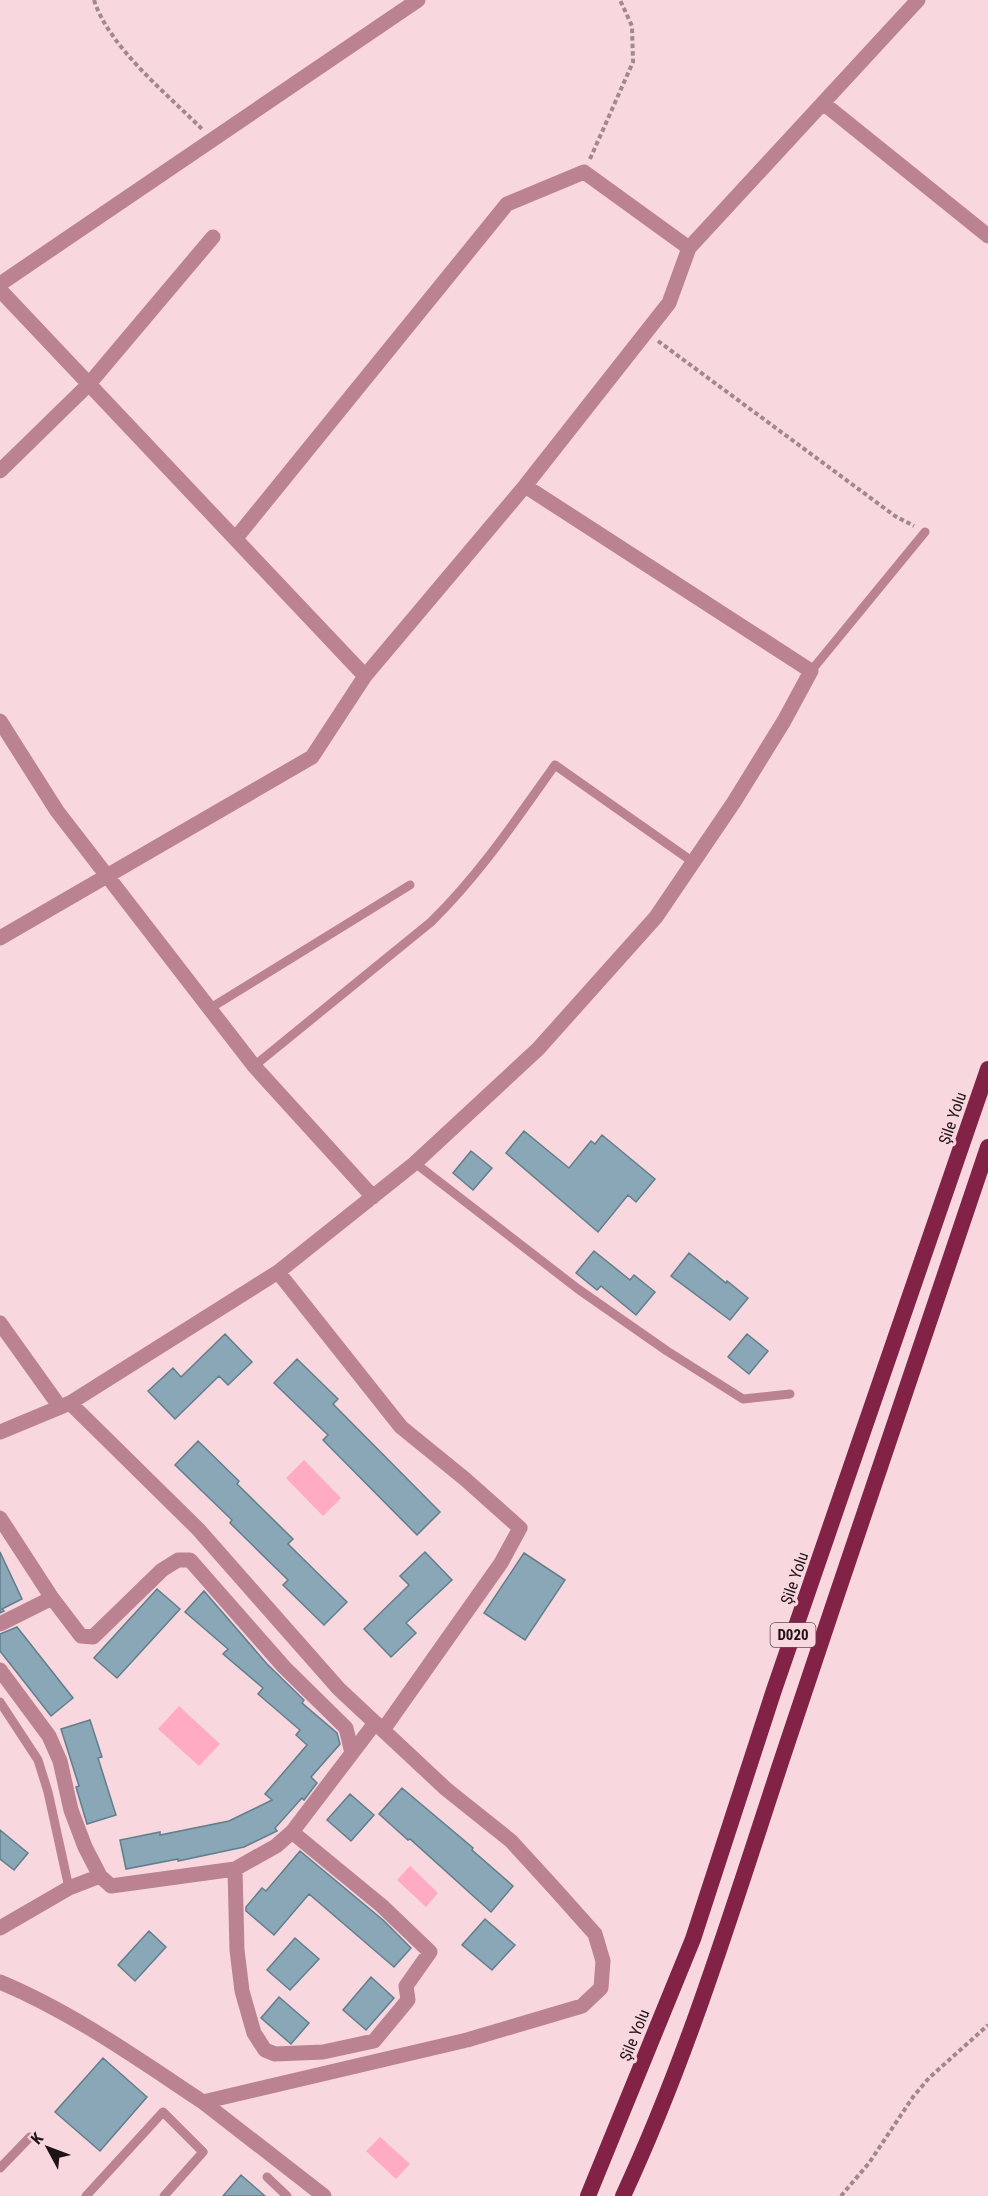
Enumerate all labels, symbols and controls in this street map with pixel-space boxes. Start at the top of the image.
street label: Şile Yolu [935,1089,970,1147]
street label: Şile Yolu [777,1549,812,1607]
road number: D020 [770,1623,816,1647]
street label: Şile Yolu [616,2007,653,2064]
north arrow [18,2118,78,2178]
text: K [27,2129,47,2148]

